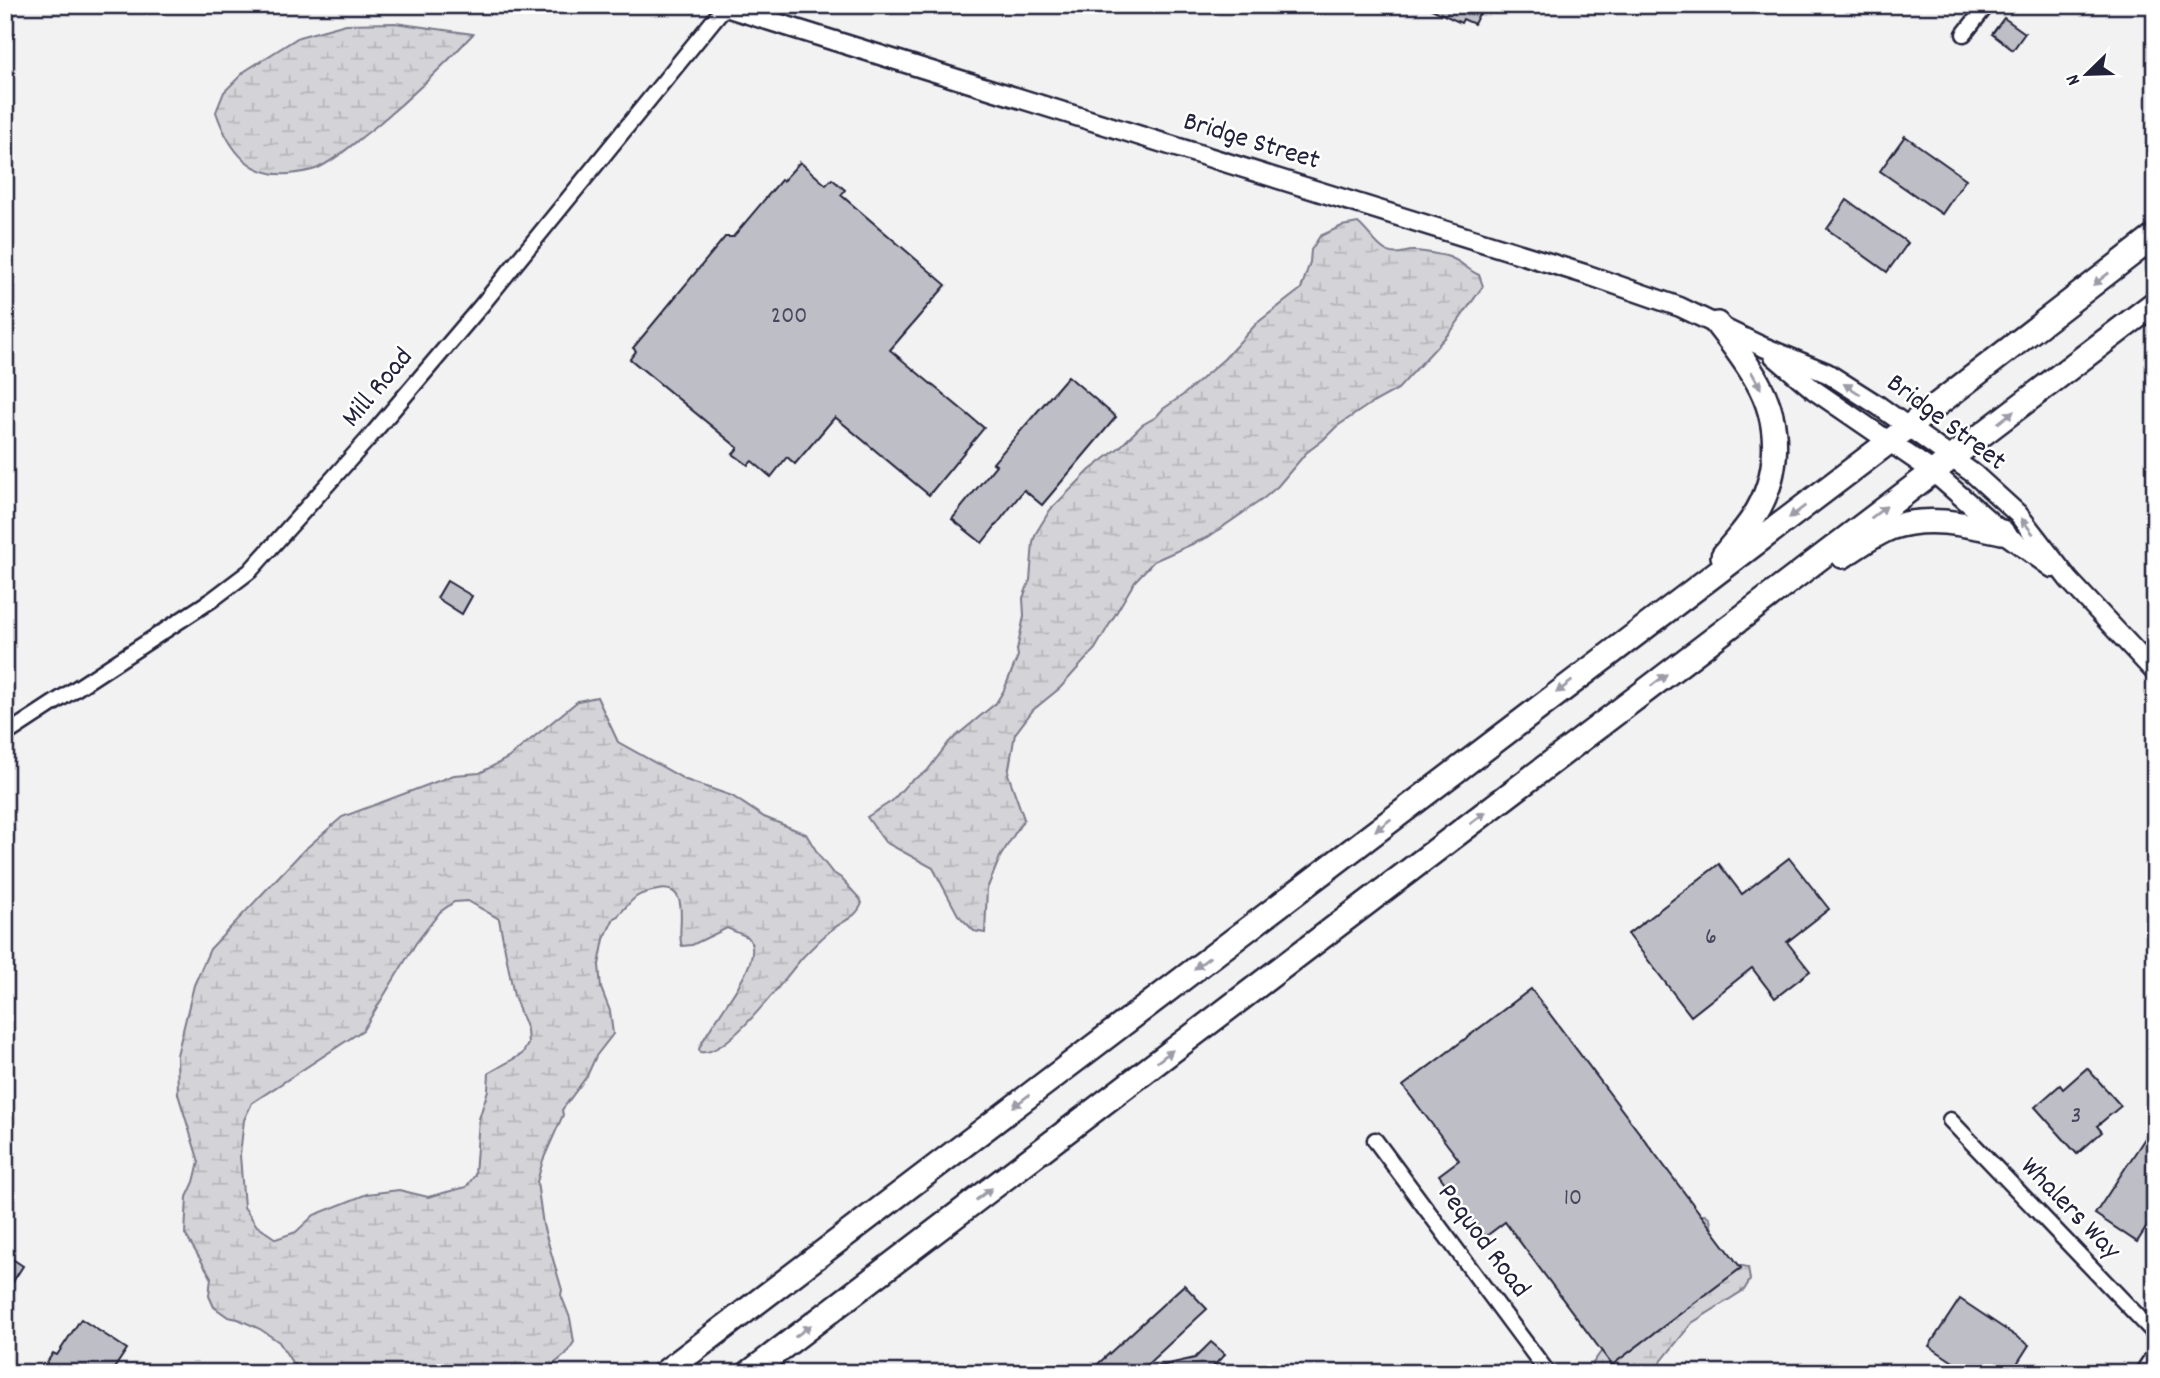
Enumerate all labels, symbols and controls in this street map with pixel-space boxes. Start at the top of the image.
north arrow [2052,38,2122,108]
text: N [2060,70,2089,89]
street label: Bridge Street [1178,103,1324,183]
one-way arrow [2093,271,2111,286]
house number: 200 [771,300,807,334]
street label: Mill Road [334,340,424,438]
street label: Bridge Street [1877,366,2013,482]
one-way arrow [1750,370,1762,389]
one-way arrow [1842,382,1862,395]
one-way arrow [1997,410,2015,424]
one-way arrow [1788,504,1806,518]
one-way arrow [1870,505,1888,519]
one-way arrow [2020,517,2034,535]
one-way arrow [1650,673,1668,687]
one-way arrow [1555,680,1573,694]
one-way arrow [1469,811,1487,825]
one-way arrow [1374,818,1392,832]
house number: 6 [1705,921,1717,955]
one-way arrow [1193,956,1211,970]
one-way arrow [1156,1049,1174,1063]
one-way arrow [1012,1093,1030,1107]
house number: 3 [2071,1100,2081,1134]
street label: Whalers Way [2009,1149,2129,1271]
street label: Pequod Road [1426,1176,1538,1308]
house number: 10 [1564,1182,1582,1216]
one-way arrow [975,1187,993,1201]
one-way arrow [794,1325,812,1339]

